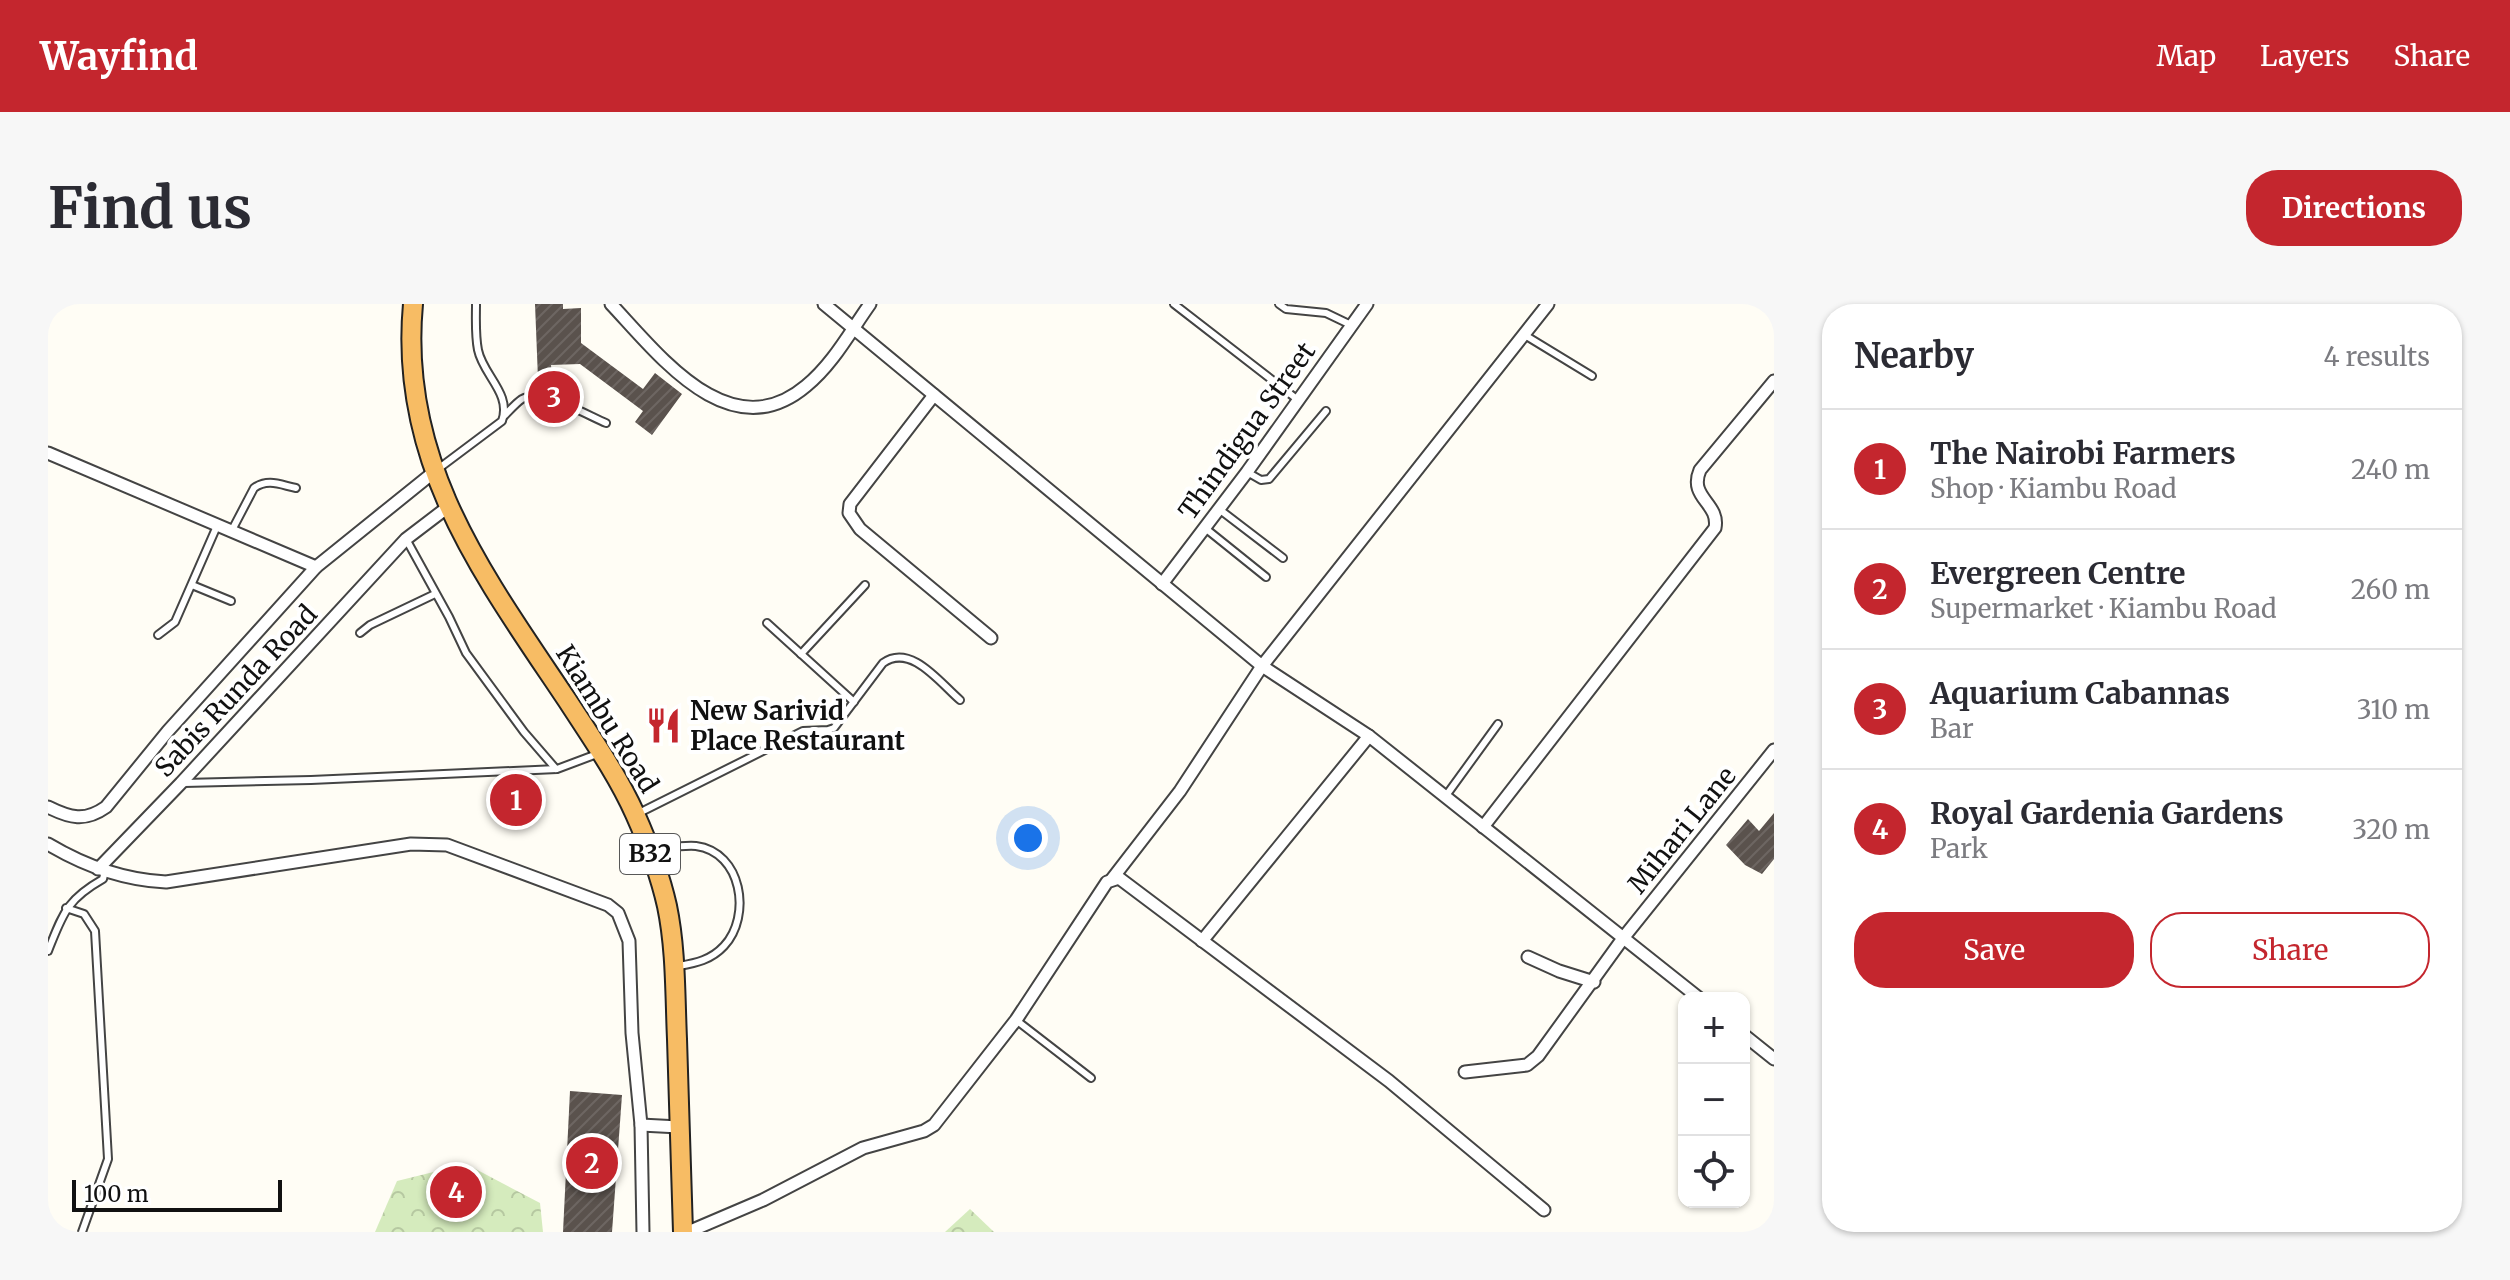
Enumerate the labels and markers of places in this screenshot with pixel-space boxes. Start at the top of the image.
pin: 3 [528,367,580,427]
place label: New Sarivid Place Restaurant [690,694,905,757]
restaurant icon: New Sarivid Place Restaurant [645,707,683,745]
pin: 1 [490,770,542,830]
pin: 2 [566,1133,618,1193]
pin: 4 [430,1162,482,1222]

